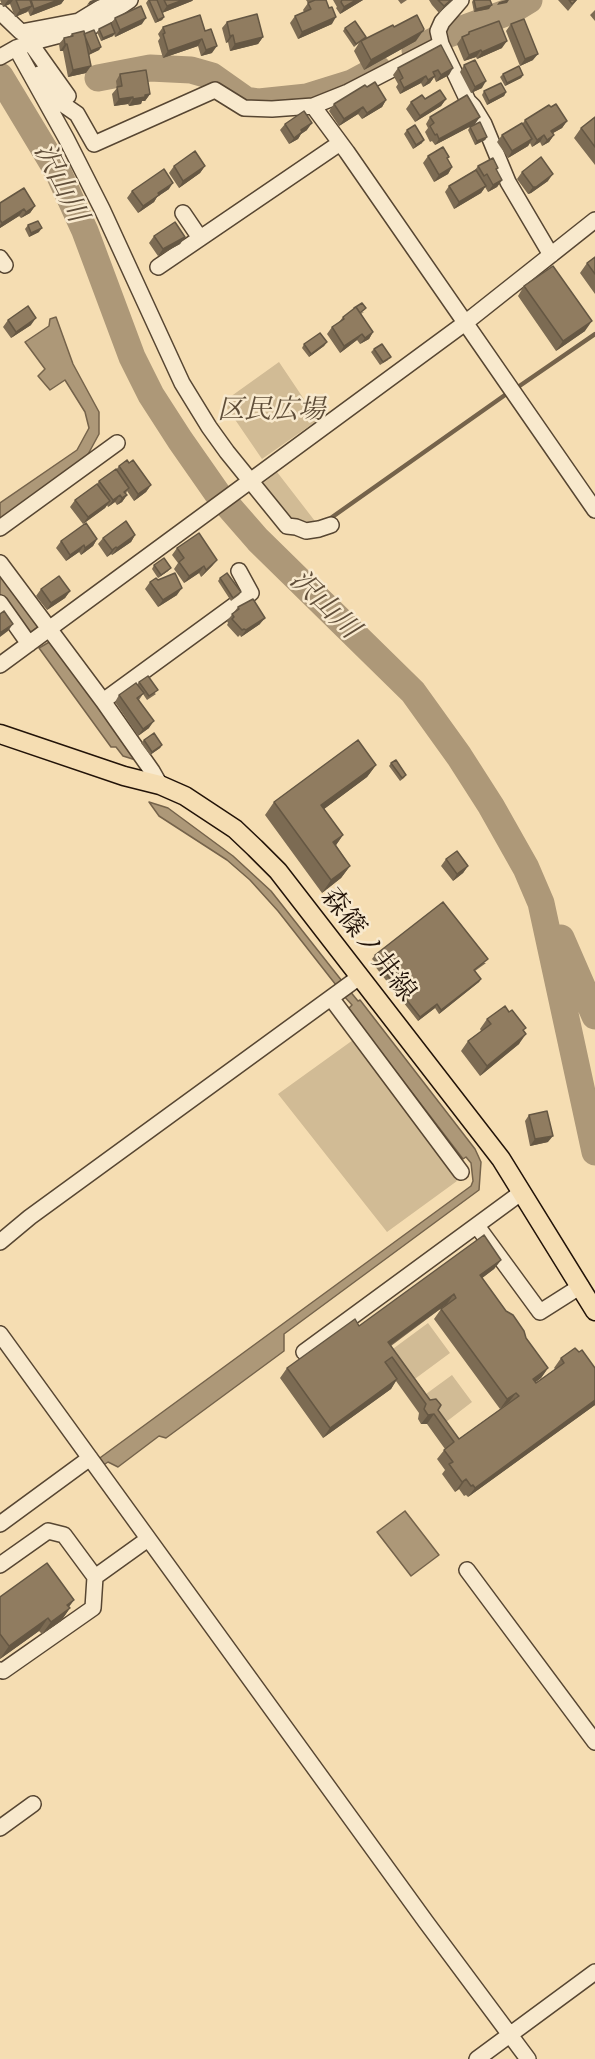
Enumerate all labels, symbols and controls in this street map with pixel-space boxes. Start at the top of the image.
water label: 沢山川 [26,138,94,228]
park label: 区民広場 [217,395,325,427]
water label: 沢山川 [282,564,366,646]
street label: 森篠ノ井線 [314,882,422,1008]

